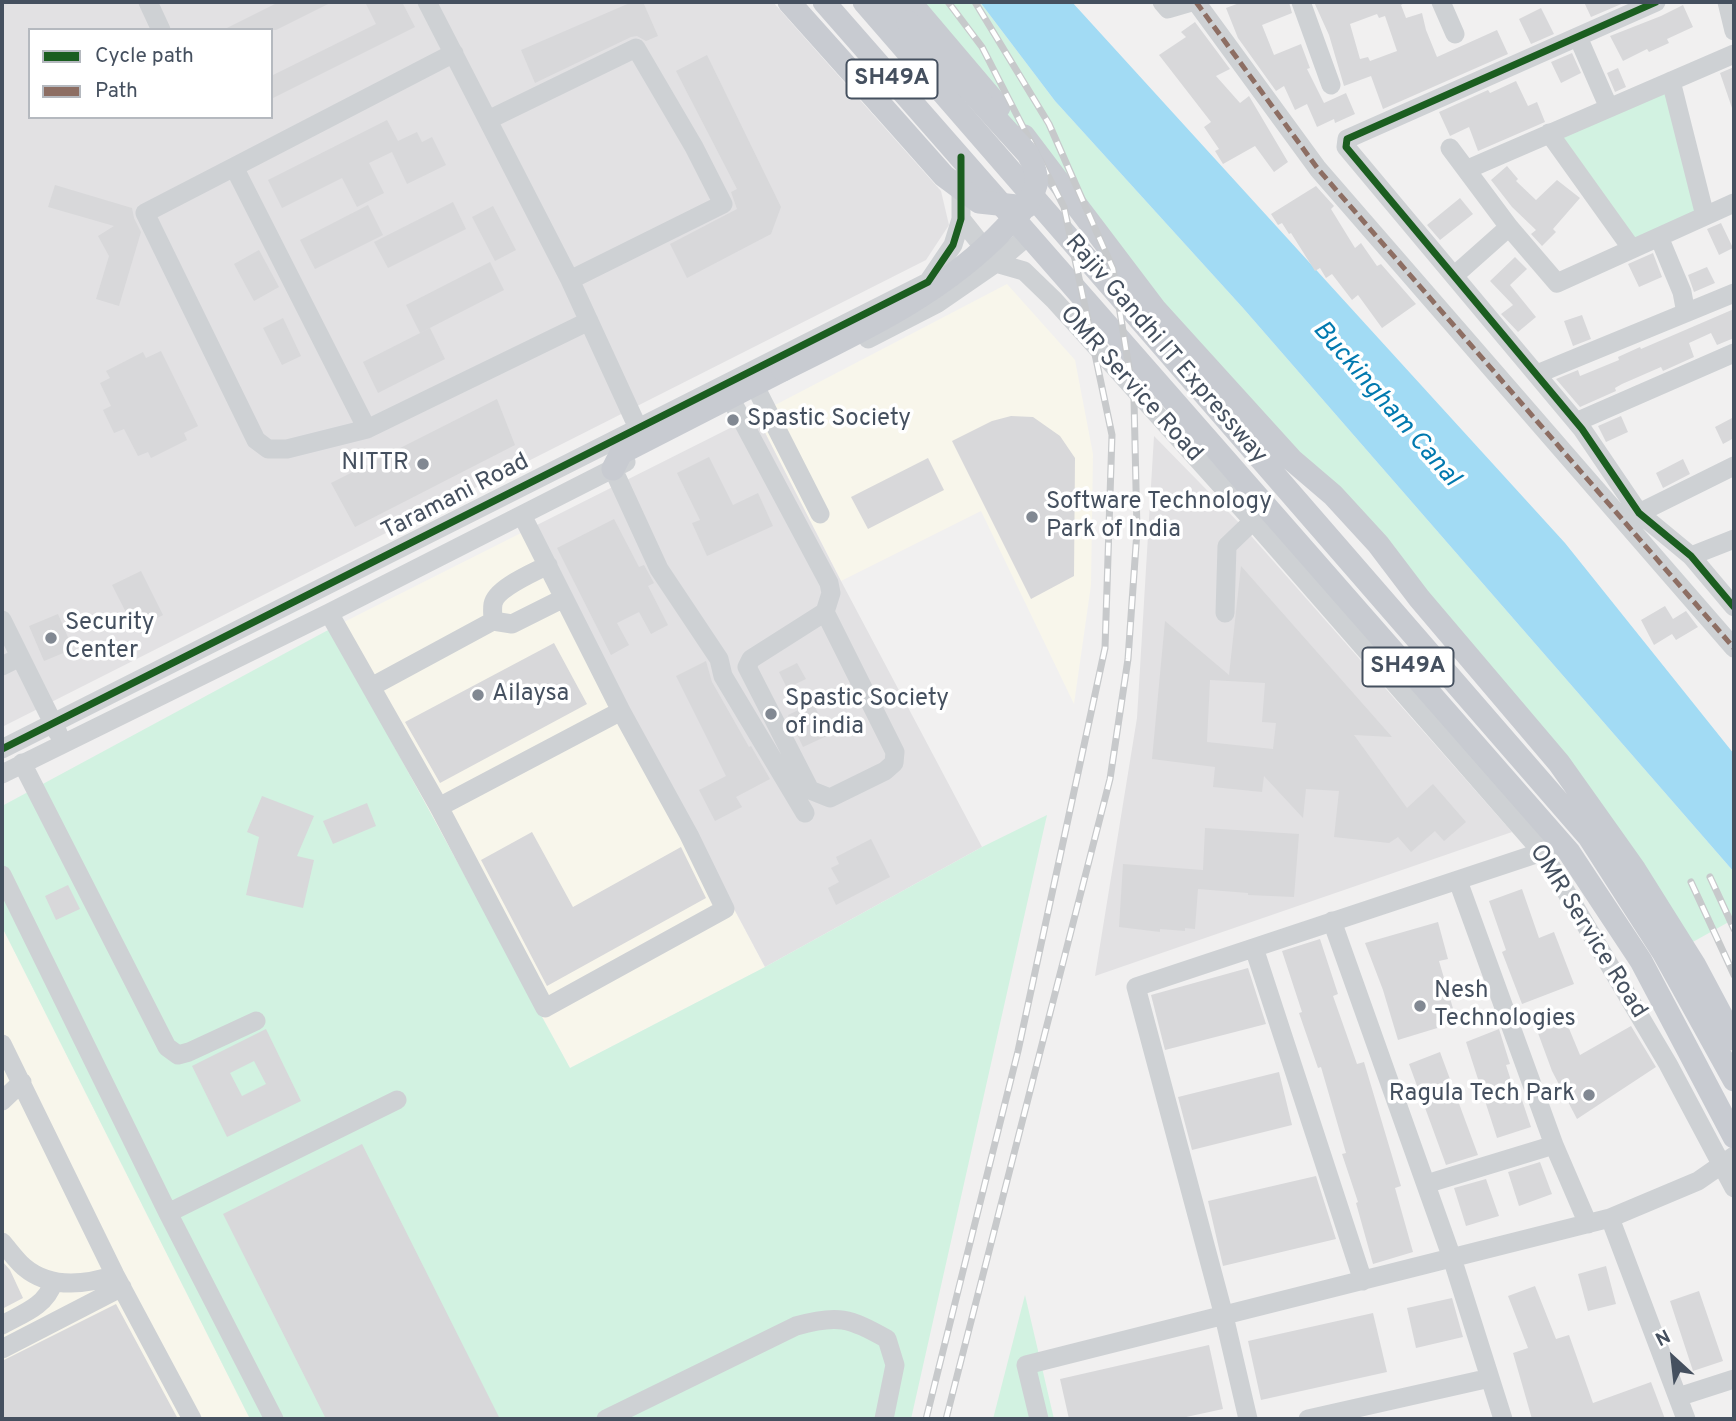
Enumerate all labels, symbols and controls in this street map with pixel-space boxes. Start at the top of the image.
legend [28,28,273,119]
text: Cycle path [95,43,194,70]
road number: SH49A [846,60,938,99]
text: Path [95,78,138,105]
street label: Rajiv Gandhi IT Expressway [1058,230,1272,470]
street label: OMR Service Road [1053,301,1207,469]
water label: Buckingham Canal [1305,316,1465,494]
place label: Spastic Society [747,406,911,434]
marker: Spastic Society [725,412,741,428]
street label: Taramani Road [378,449,534,547]
place label: NITTR [341,450,409,478]
marker: NITTR [415,456,431,472]
place label: Software Technology Park of India [1046,489,1272,545]
marker: Software Technology Park of India [1024,509,1040,525]
place label: Security Center [65,610,154,666]
marker: Security Center [43,630,59,646]
road number: SH49A [1362,648,1454,687]
place label: Ailaysa [492,681,569,709]
place label: Spastic Society of india [785,686,949,742]
marker: Ailaysa [470,687,486,703]
marker: Spastic Society of india [763,706,779,722]
street label: OMR Service Road [1522,840,1652,1024]
place label: Nesh Technologies [1434,978,1576,1034]
marker: Nesh Technologies [1412,998,1428,1014]
place label: Ragula Tech Park [1389,1081,1575,1109]
marker: Ragula Tech Park [1581,1087,1597,1103]
north arrow [1638,1323,1708,1393]
text: N [1652,1325,1675,1353]

